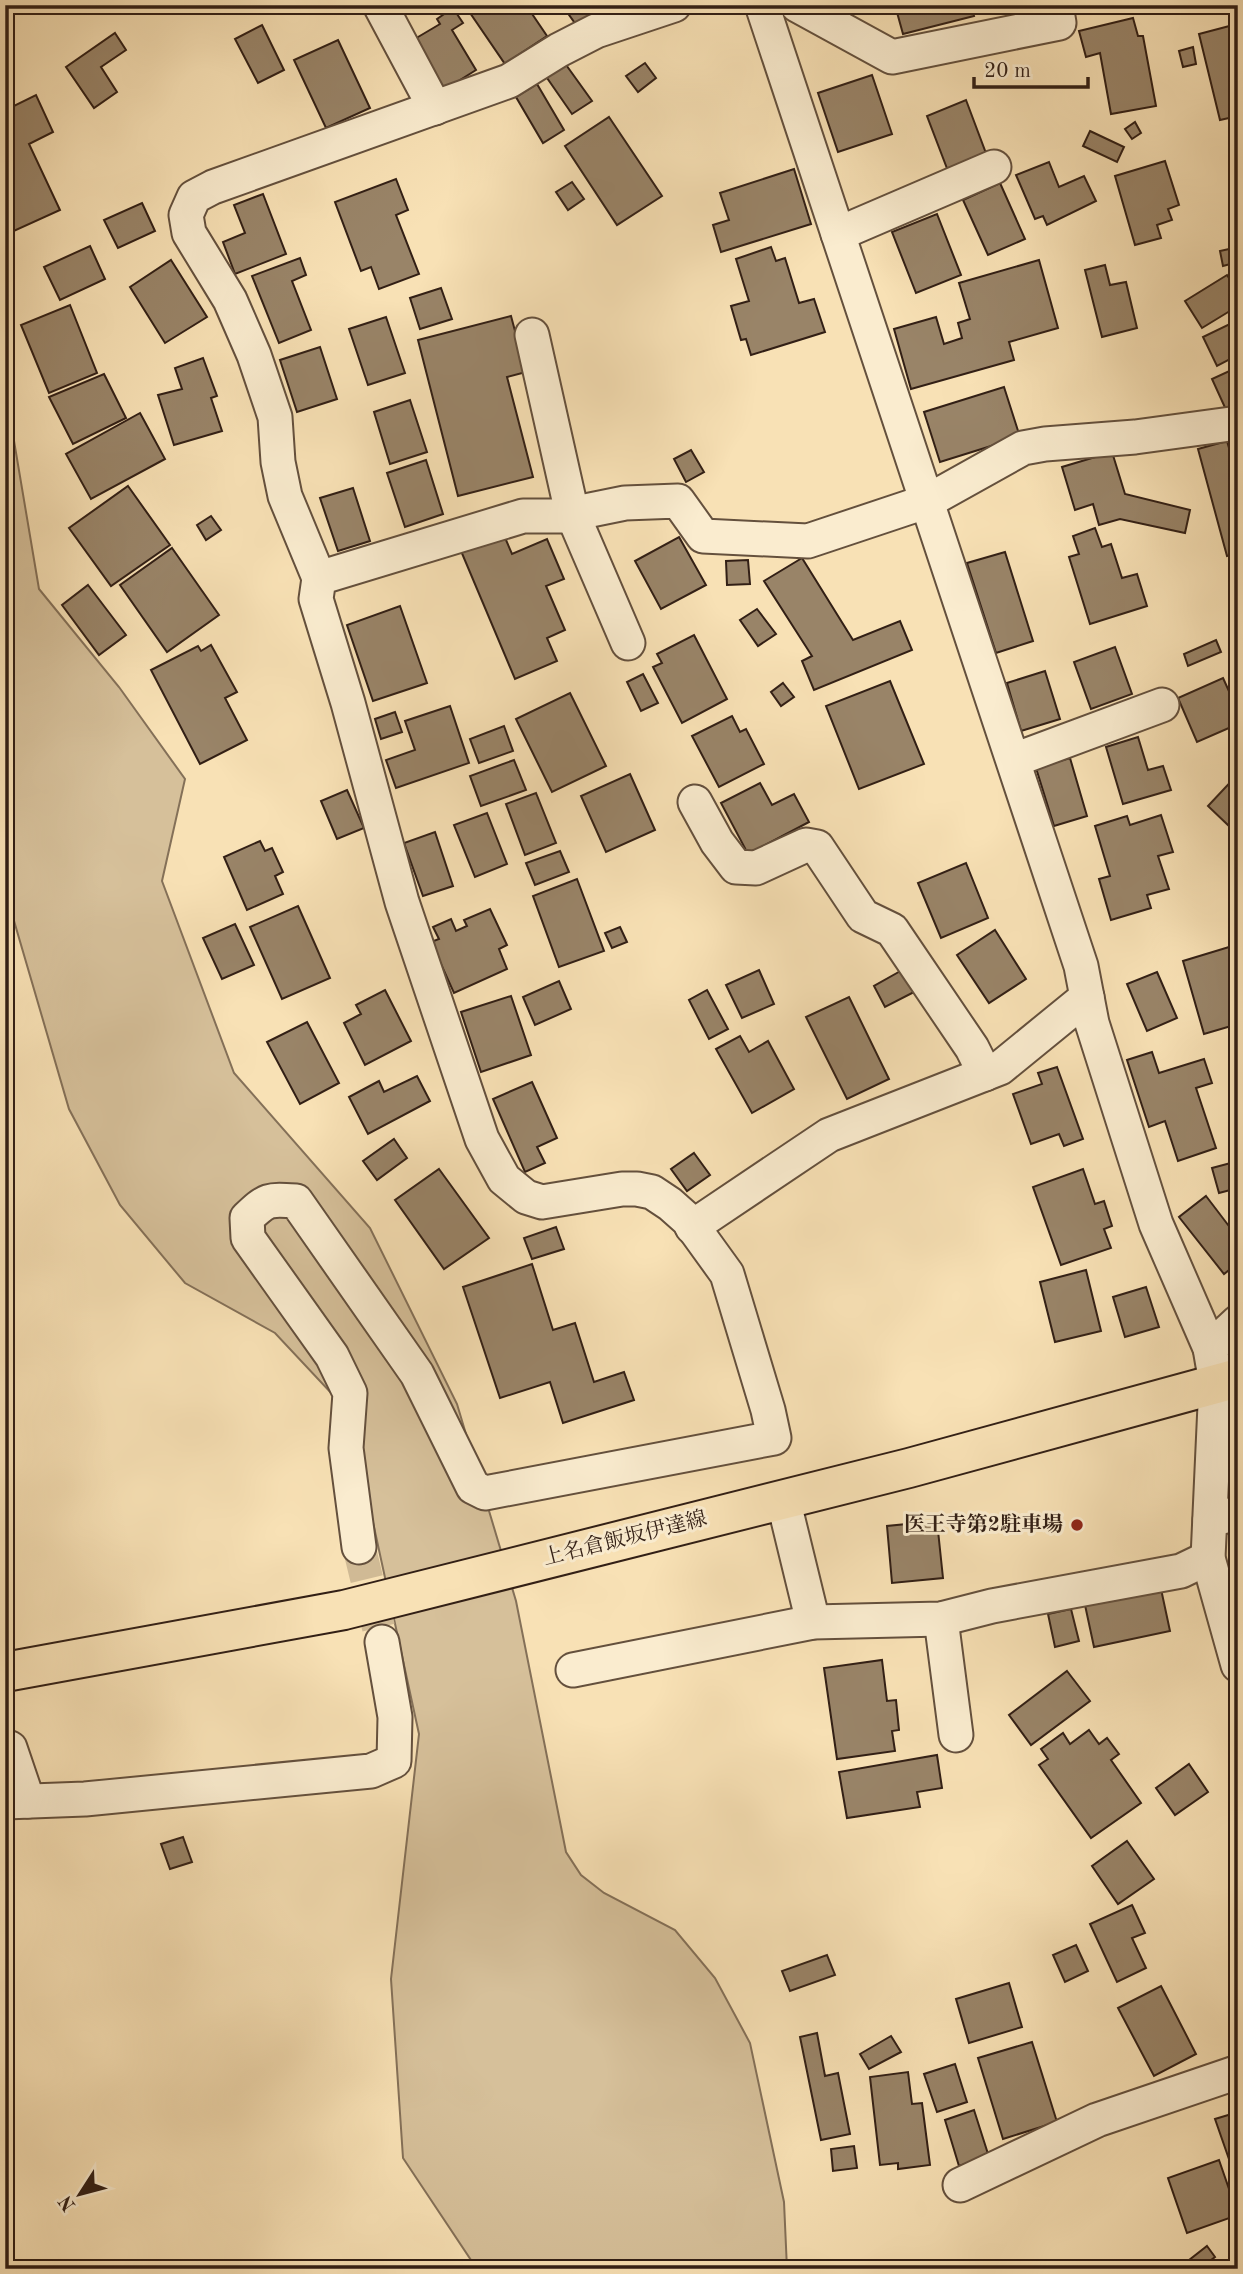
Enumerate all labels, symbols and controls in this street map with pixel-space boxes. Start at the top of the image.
scale bar [974,46,1087,90]
text: 20 m [984,61,1031,82]
street label: 上名倉飯坂伊達線 [540,1507,709,1570]
place label: 医王寺第2駐車場 [904,1513,1063,1536]
marker: 医王寺第2駐車場 [1069,1517,1085,1533]
north arrow [46,2158,116,2228]
text: N [56,2191,80,2214]

